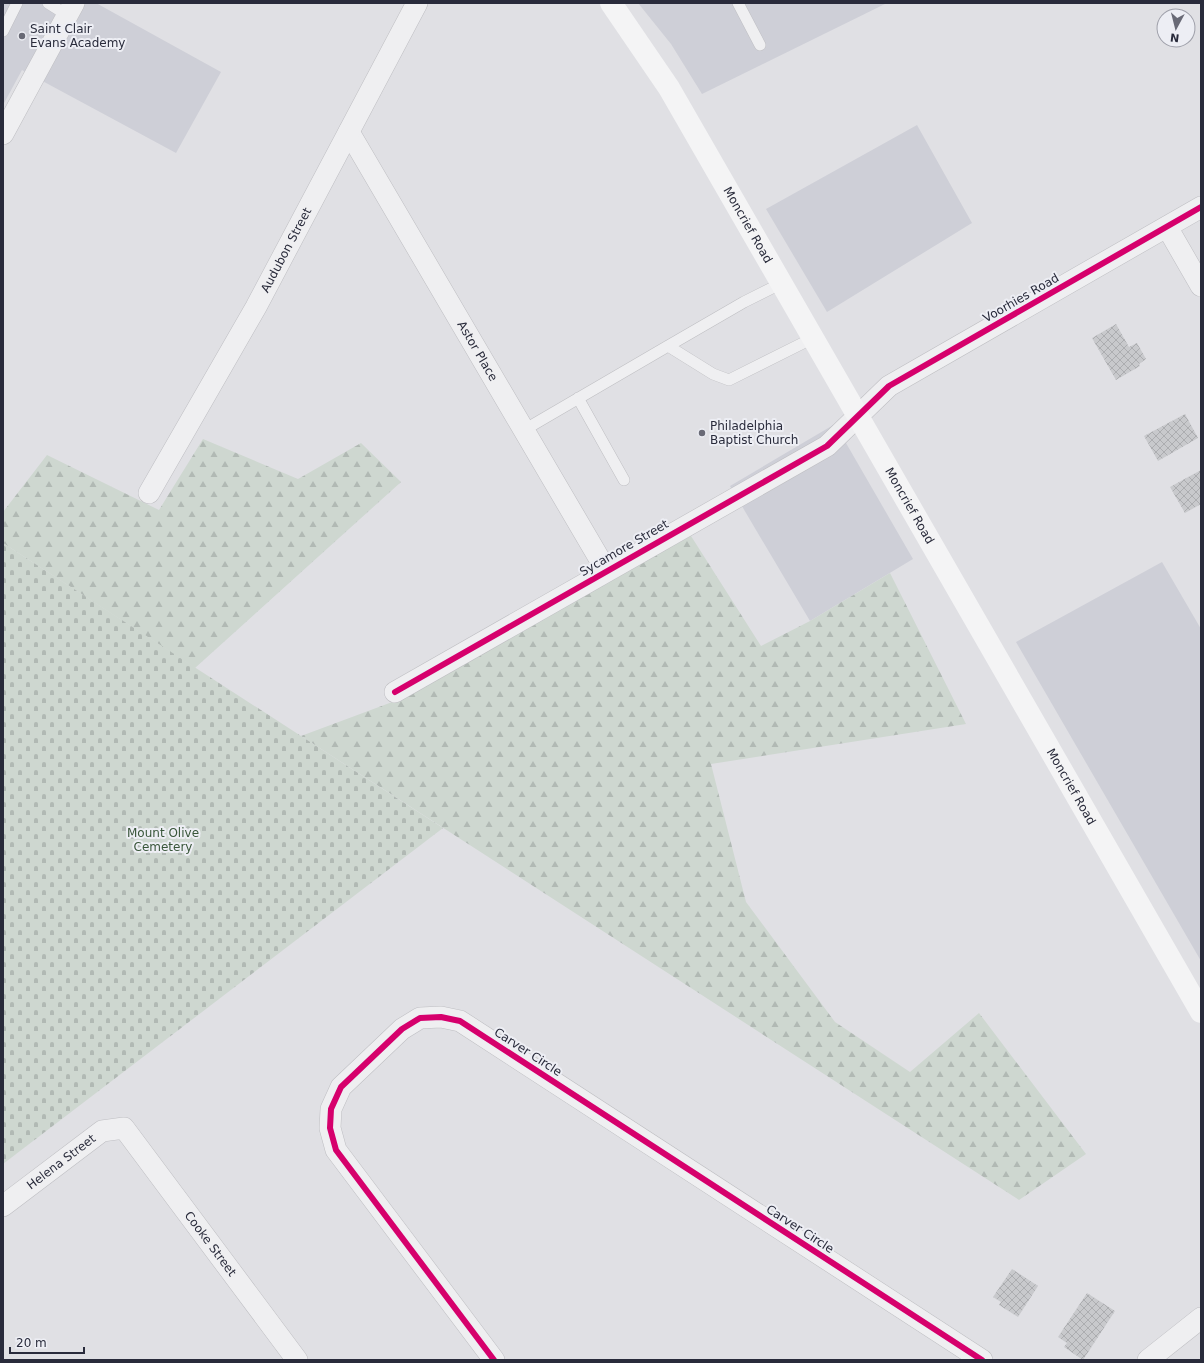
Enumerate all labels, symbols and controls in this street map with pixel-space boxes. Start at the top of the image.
north arrow [1156,8,1196,48]
place label: Saint Clair Evans Academy [30,22,125,50]
text: N [1169,30,1180,44]
marker: Saint Clair Evans Academy [17,31,27,41]
street label: Moncrief Road [720,184,775,266]
street label: Audubon Street [258,205,314,295]
street label: Voorhies Road [981,271,1061,325]
street label: Astor Place [454,319,501,384]
place label: Philadelphia Baptist Church [710,419,798,447]
marker: Philadelphia Baptist Church [697,428,707,438]
street label: Moncrief Road [882,465,937,546]
street label: Sycamore Street [577,517,671,579]
street label: Moncrief Road [1044,746,1099,827]
park label: Mount Olive Cemetery [127,826,199,854]
street label: Carver Circle [492,1025,564,1079]
street label: Helena Street [24,1131,99,1192]
street label: Carver Circle [764,1202,836,1256]
street label: Cooke Street [182,1209,239,1279]
scale bar [10,1329,84,1355]
text: 20 m [16,1336,47,1350]

